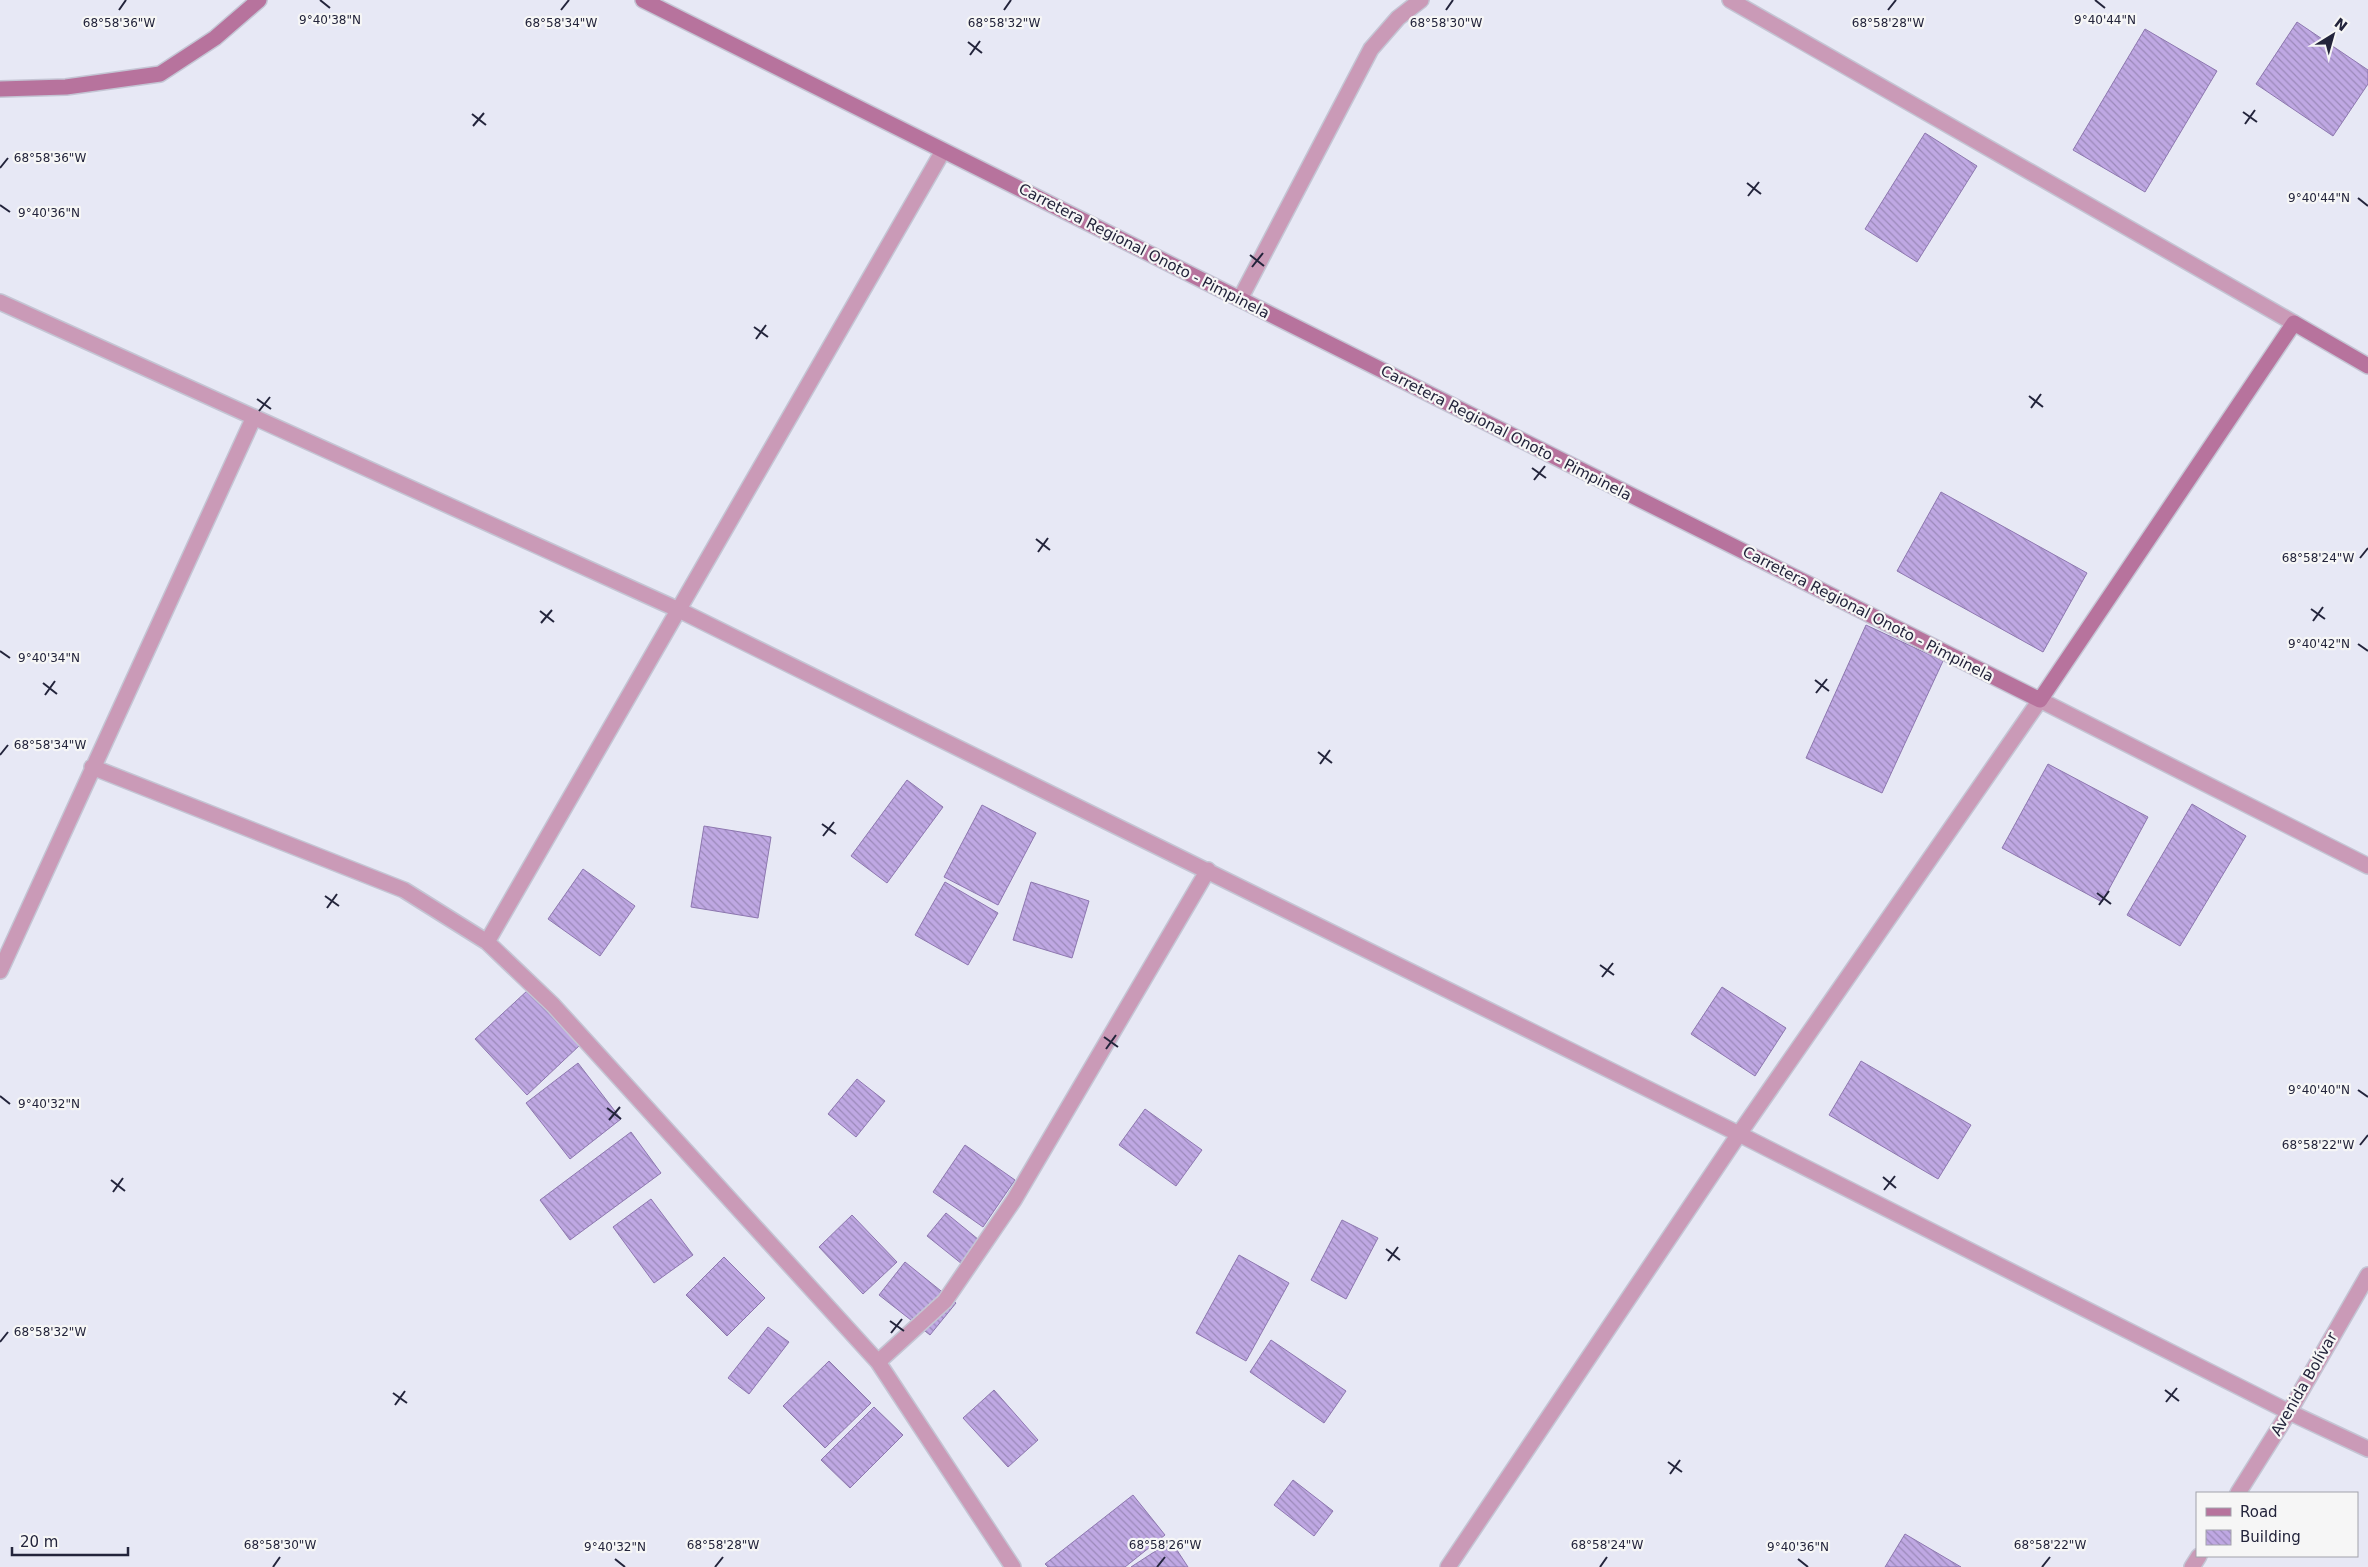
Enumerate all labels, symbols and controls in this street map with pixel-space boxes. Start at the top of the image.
north arrow [2308,10,2358,60]
text: 9°40'38"N [299,13,361,27]
text: 9°40'44"N [2074,13,2136,27]
text: N [2331,15,2350,35]
text: 68°58'36"W [83,16,155,30]
text: 68°58'34"W [525,16,597,30]
text: 68°58'32"W [968,16,1040,30]
text: 68°58'30"W [1410,16,1482,30]
text: 68°58'28"W [1852,16,1924,30]
text: 68°58'36"W [14,151,86,165]
street label: Carretera Regional Onoto - Pimpinela [1016,180,1272,322]
text: 9°40'44"N [2288,191,2350,205]
text: 9°40'36"N [18,206,80,220]
street label: Carretera Regional Onoto - Pimpinela [1378,362,1634,504]
street label: Carretera Regional Onoto - Pimpinela [1740,543,1996,685]
text: 68°58'24"W [2282,551,2354,565]
text: 9°40'42"N [2288,637,2350,651]
text: 9°40'34"N [18,651,80,665]
text: 68°58'34"W [14,738,86,752]
text: 9°40'40"N [2288,1083,2350,1097]
text: 9°40'32"N [18,1097,80,1111]
text: 68°58'22"W [2282,1138,2354,1152]
text: 68°58'32"W [14,1325,86,1339]
street label: Avenida Bolívar [2267,1328,2341,1439]
legend [2196,1492,2358,1557]
text: Road [2240,1503,2278,1521]
scale bar [12,1524,129,1556]
text: Building [2240,1528,2301,1546]
text: 20 m [20,1533,58,1551]
text: 68°58'30"W [244,1538,316,1552]
text: 68°58'28"W [687,1538,759,1552]
text: 68°58'26"W [1129,1538,1201,1552]
text: 68°58'24"W [1571,1538,1643,1552]
text: 68°58'22"W [2014,1538,2086,1552]
text: 9°40'32"N [584,1540,646,1554]
text: 9°40'36"N [1767,1540,1829,1554]

